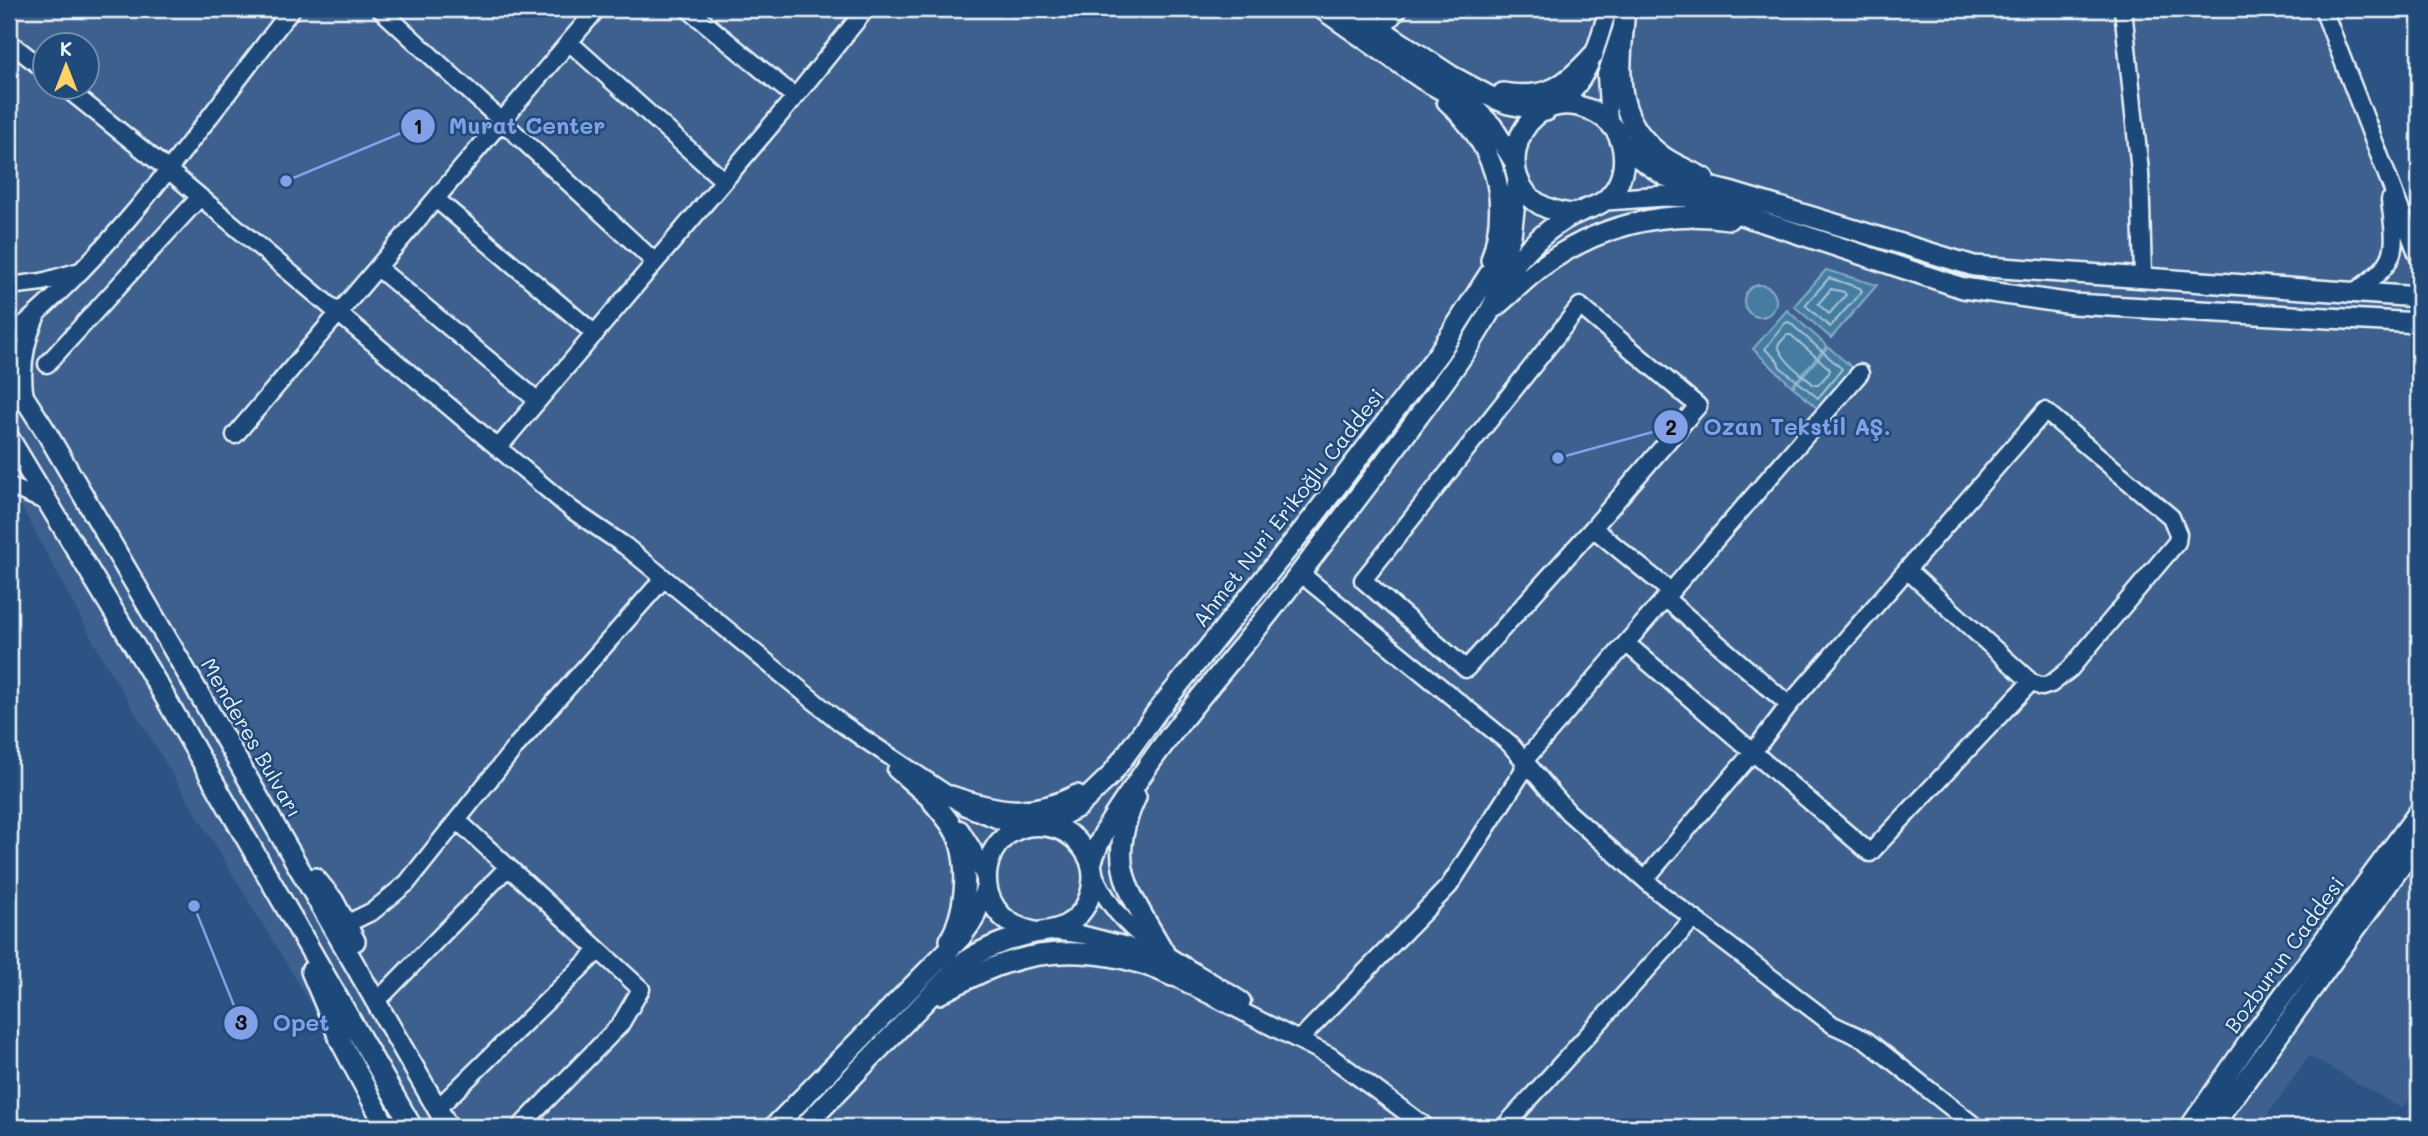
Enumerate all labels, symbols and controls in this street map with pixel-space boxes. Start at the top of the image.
north arrow [32,32,102,102]
text: K [60,36,72,61]
callout: Murat Center [400,104,619,148]
text: Murat Center [449,110,605,140]
text: 1 [413,112,423,139]
street label: Ahmet Nuri Erikoğlu Caddesi [1186,382,1389,632]
callout: Ozan Tekstil AŞ. [1654,405,1904,449]
text: Ozan Tekstil AŞ. [1703,411,1891,441]
text: 2 [1665,413,1677,440]
street label: Menderes Bulvarı [196,653,309,822]
street label: Bozburun Caddesi [2218,871,2350,1038]
callout: Opet [224,1001,344,1045]
text: Opet [272,1007,330,1037]
text: 3 [235,1008,247,1035]

